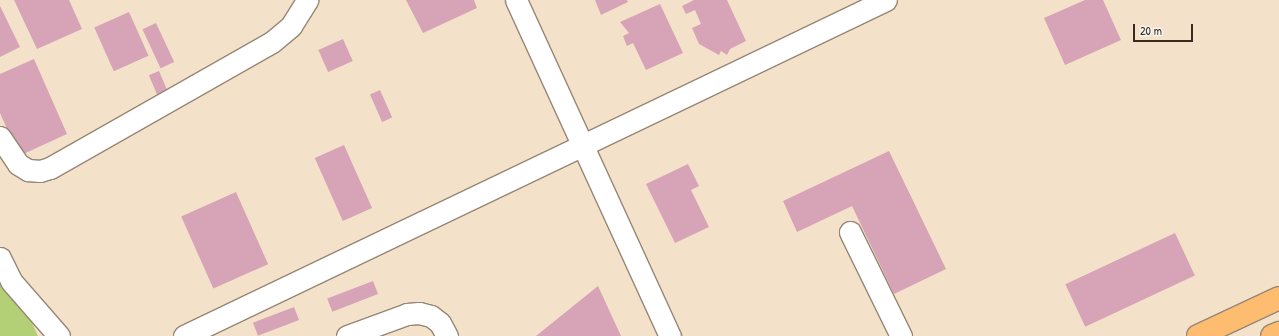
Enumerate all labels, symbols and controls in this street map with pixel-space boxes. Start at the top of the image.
scale bar [1135,16,1195,42]
text: 20 m [1140,22,1162,39]

